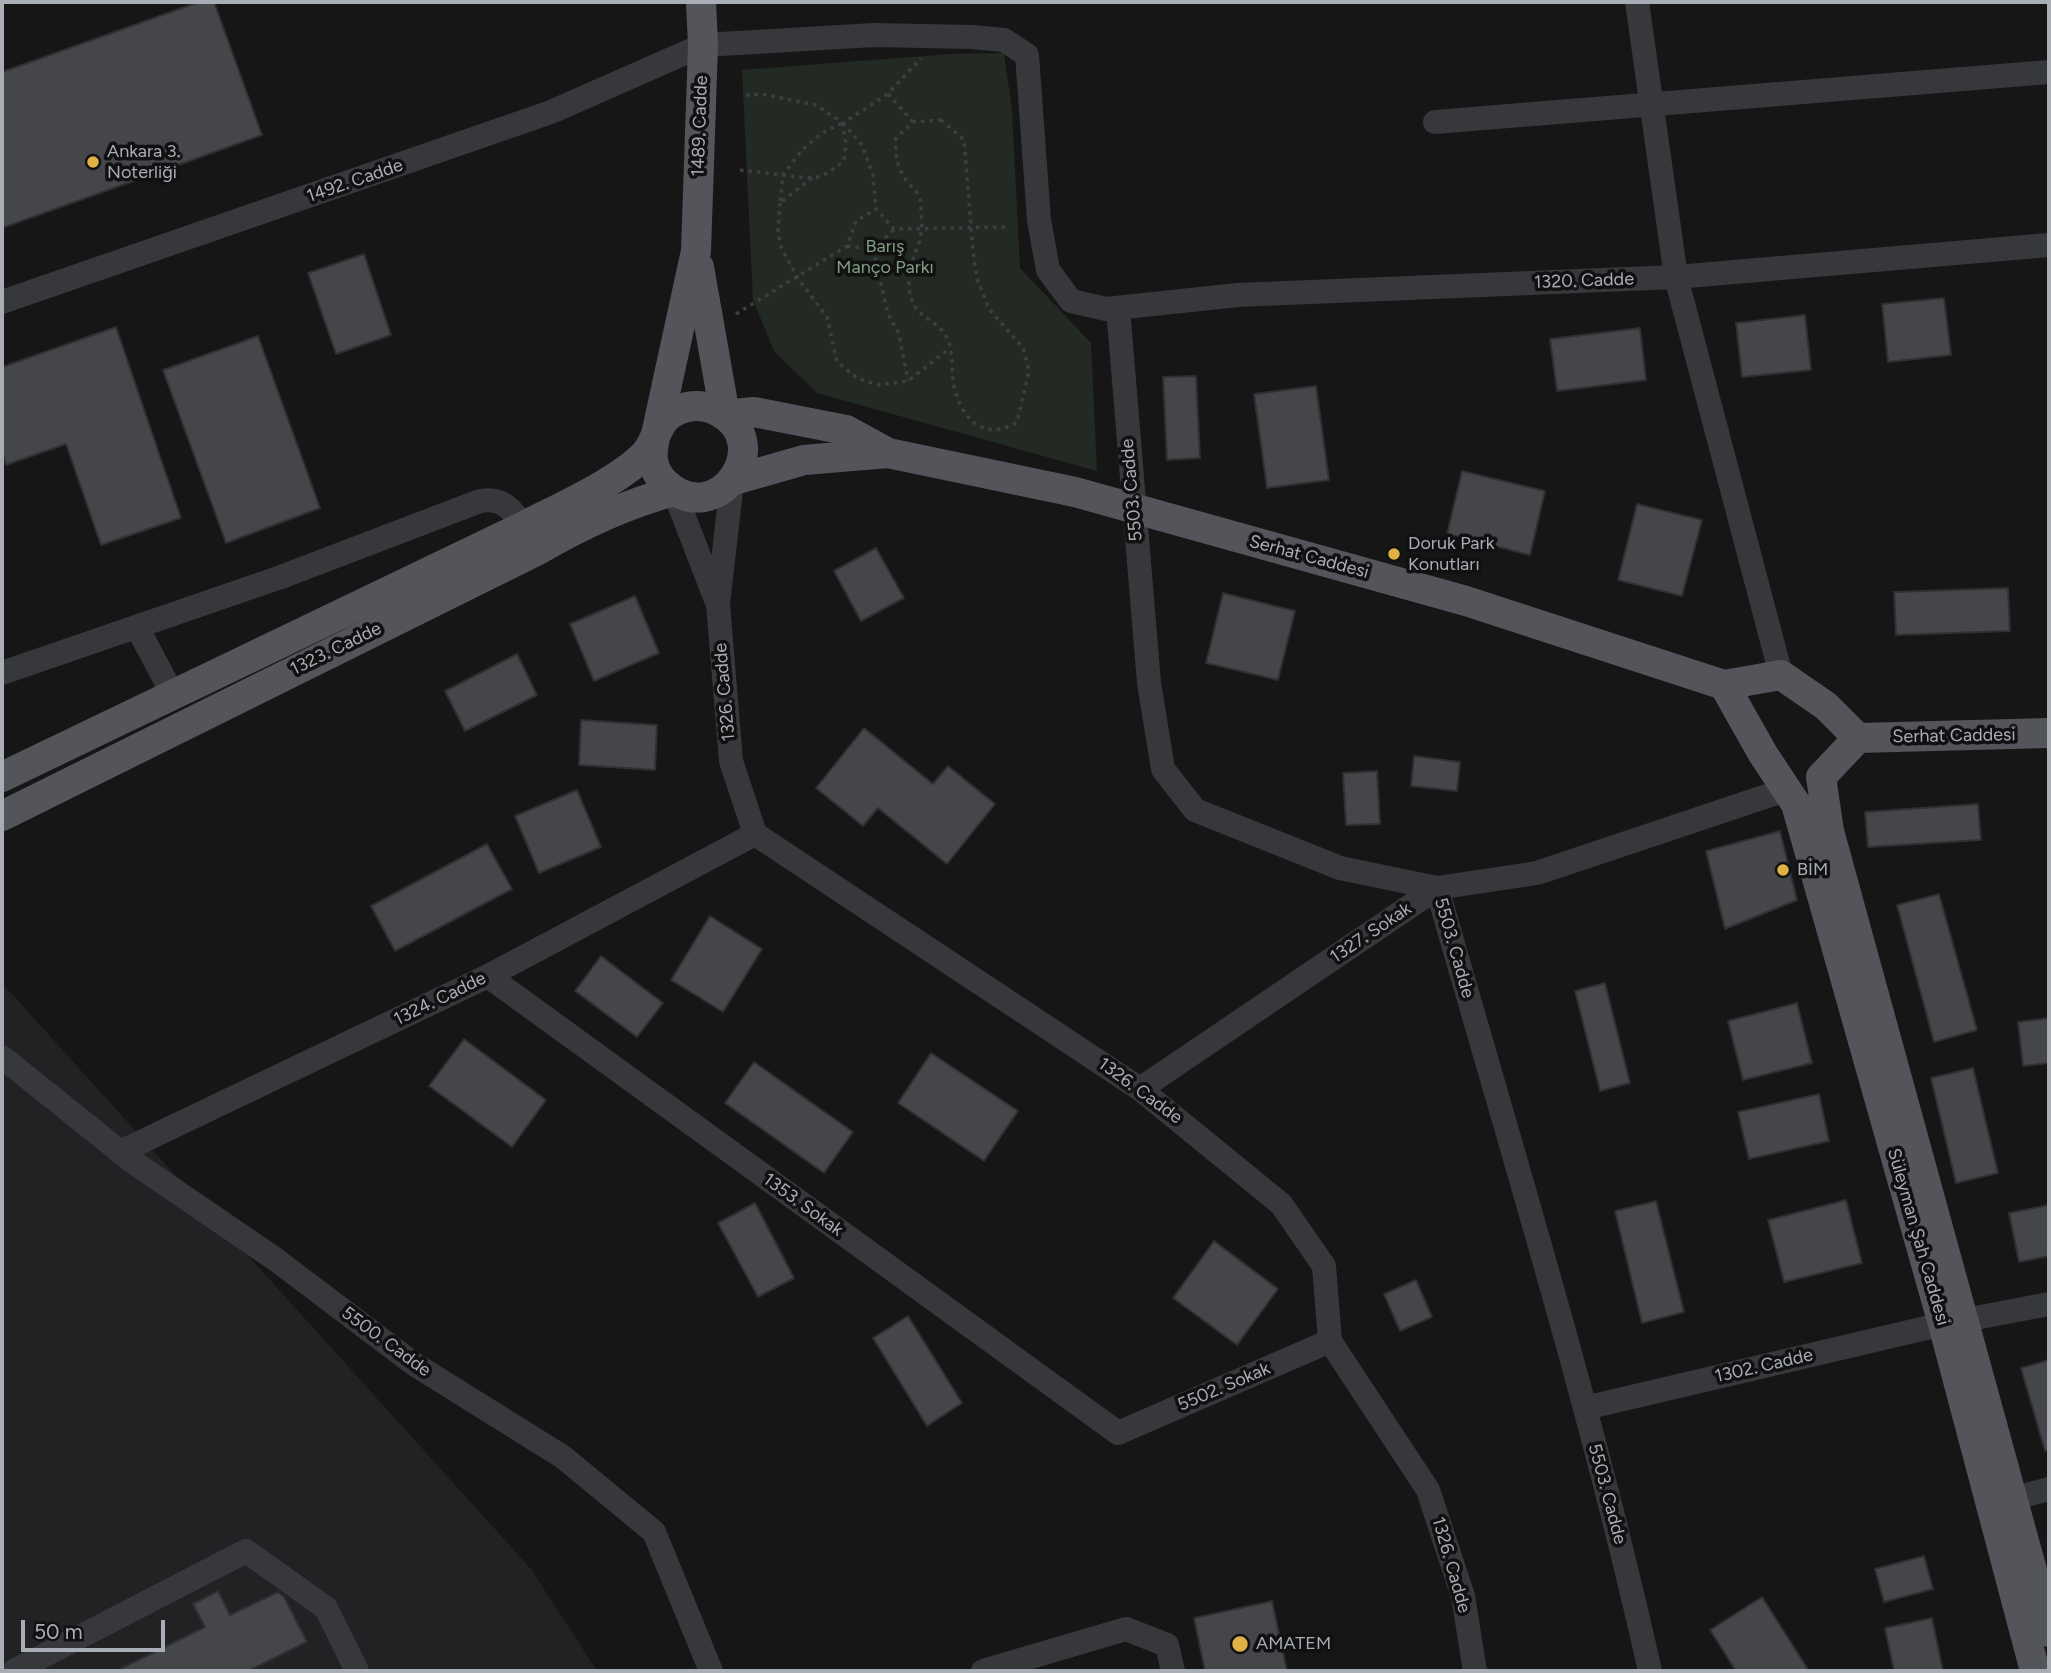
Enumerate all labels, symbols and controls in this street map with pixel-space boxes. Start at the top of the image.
street label: 1489. Cadde [687,75,713,177]
place label: Ankara 3. Noterliği [107,141,180,184]
marker: Ankara 3. Noterliği [85,154,101,170]
street label: 1492. Cadde [304,154,406,208]
park label: Barış Manço Parkı [836,236,934,278]
street label: 1320. Cadde [1534,268,1634,294]
street label: 5503. Cadde [1117,438,1147,542]
street label: Serhat Caddesi [1247,531,1371,583]
place label: Doruk Park Konutları [1408,533,1494,576]
marker: Doruk Park Konutları [1386,546,1402,562]
street label: 1323. Cadde [287,618,385,680]
street label: 1326. Cadde [710,642,740,742]
street label: Serhat Caddesi [1892,724,2016,748]
place label: BİM [1797,859,1828,881]
marker: BİM [1775,862,1791,878]
street label: 5503. Cadde [1429,895,1479,1001]
street label: 1327. Sokak [1326,898,1416,968]
street label: 1324. Cadde [390,967,490,1031]
street label: 1326. Cadde [1094,1053,1186,1129]
street label: Süleyman Şah Caddesi [1882,1146,1954,1328]
street label: 1353. Sokak [759,1169,847,1241]
street label: 5500. Cadde [337,1302,435,1382]
street label: 1302. Cadde [1713,1344,1815,1388]
street label: 5502. Sokak [1174,1358,1274,1416]
street label: 5503. Cadde [1583,1441,1631,1547]
street label: 1326. Cadde [1427,1515,1475,1615]
scale bar [24,1606,168,1650]
text: 50 m [34,1619,83,1644]
place label: AMATEM [1256,1633,1331,1655]
marker: AMATEM [1230,1634,1250,1654]

